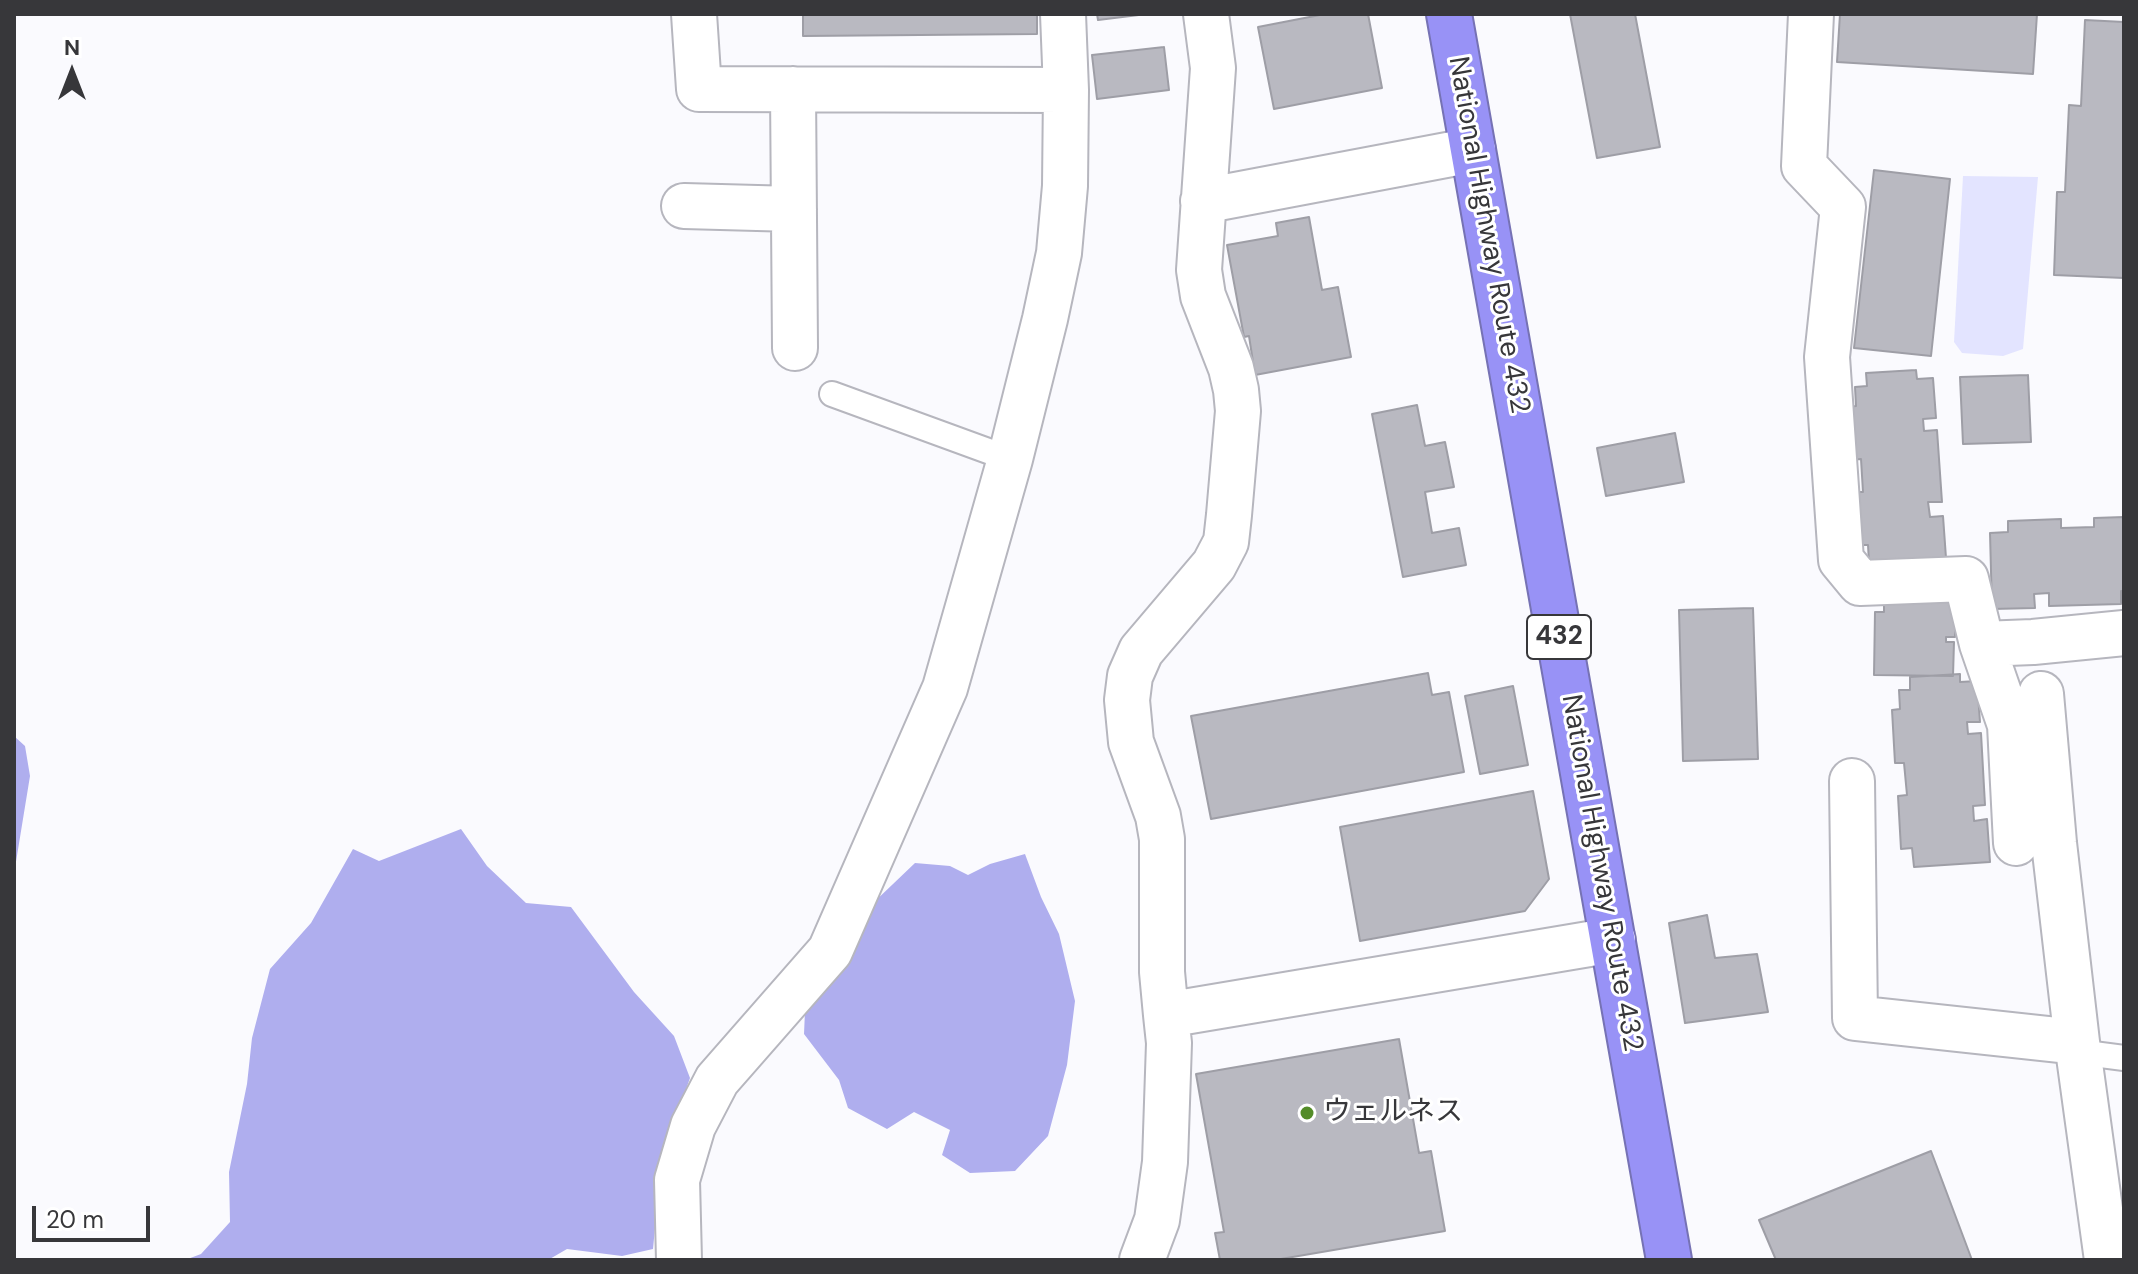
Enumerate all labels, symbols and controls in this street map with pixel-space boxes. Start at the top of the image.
north arrow [32,32,112,112]
text: N [64,33,80,62]
street label: National Highway Route 432 [1440,54,1536,416]
road number: 432 [1527,615,1591,659]
street label: National Highway Route 432 [1553,692,1649,1054]
place label: ウェルネス [1323,1096,1463,1130]
marker: ウェルネス [1298,1104,1316,1122]
scale bar [36,1190,154,1240]
text: 20 m [46,1204,104,1235]

